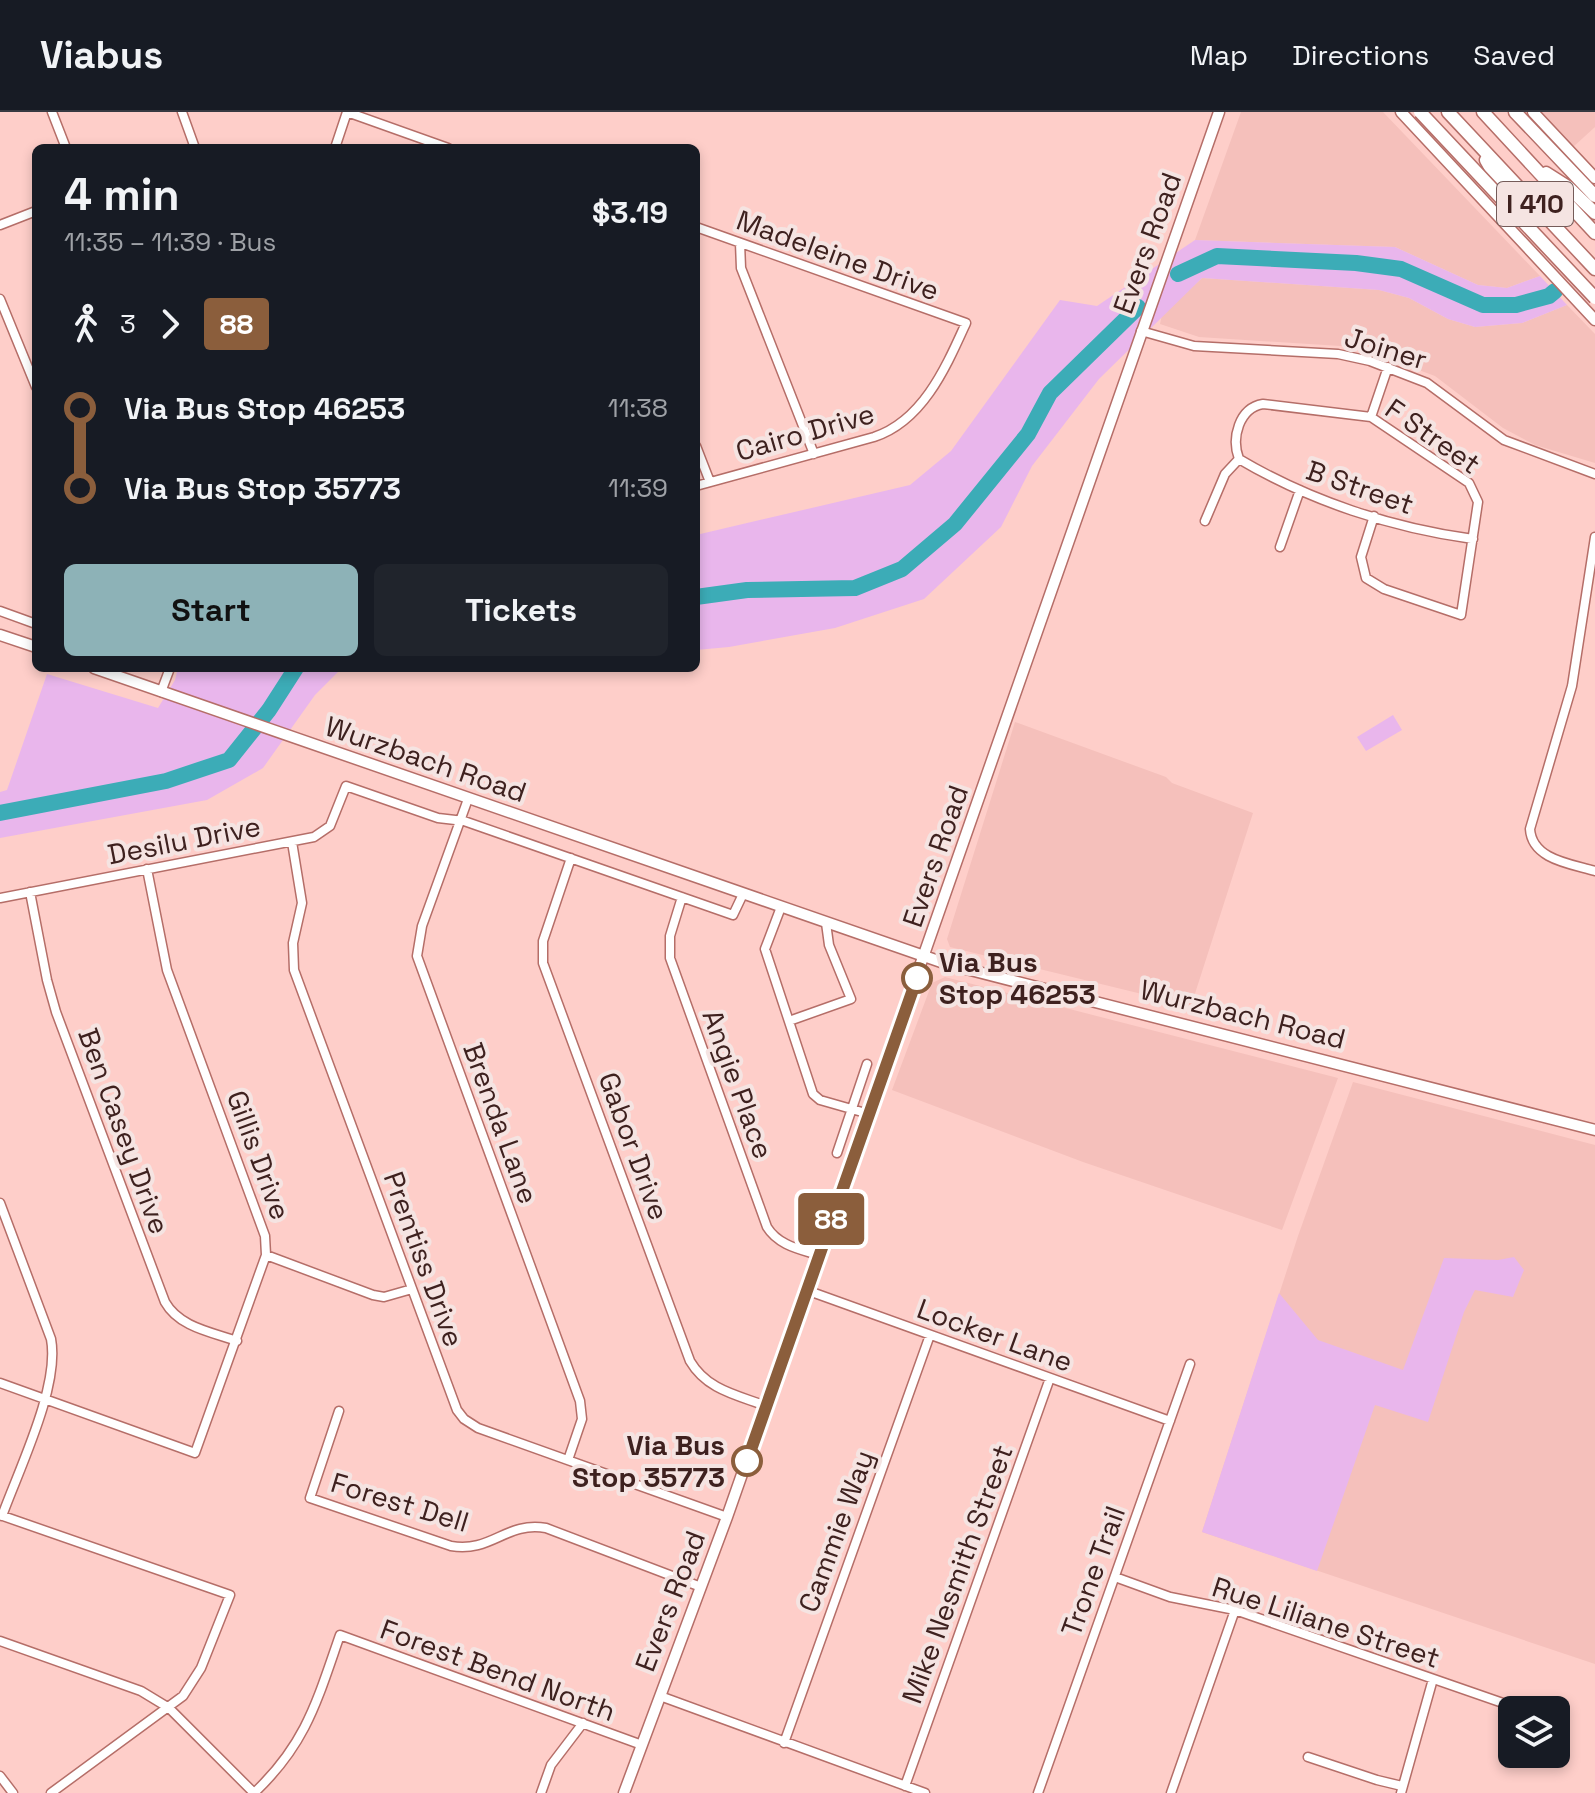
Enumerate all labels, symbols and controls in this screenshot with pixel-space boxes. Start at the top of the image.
text: Viabus [40,31,163,79]
text: Map [1190,37,1248,73]
text: Directions [1292,37,1429,73]
text: Saved [1473,37,1555,73]
text: 4 min [64,167,180,223]
street label: Evers Road [1105,167,1189,319]
road number: I 410 [1497,182,1573,226]
text: $3.19 [592,193,668,232]
street label: Madeleine Drive [732,202,944,308]
text: 11:35 – 11:39 · Bus [64,225,276,259]
icon: walk [64,302,108,346]
icon: forward [148,302,192,346]
text: 88 [220,306,253,342]
text: 3 [120,307,136,341]
street label: Joiner [1340,318,1432,378]
text: Via Bus Stop 46253 [124,389,405,428]
street label: F Street [1378,390,1488,482]
text: 11:38 [608,391,668,425]
street label: Cairo Drive [732,395,878,469]
street label: B Street [1302,452,1418,522]
text: Via Bus Stop 35773 [124,469,401,508]
text: 11:39 [608,471,668,505]
button: Start [64,564,358,656]
button: Tickets [374,564,668,656]
street label: Wurzbach Road [321,708,531,810]
street label: Evers Road [894,780,976,932]
street label: Desilu Drive [104,808,264,872]
place label: Via Bus Stop 46253 [939,944,1096,1012]
marker: Via Bus Stop 46253 [902,963,932,993]
street label: Wurzbach Road [1137,971,1349,1057]
street label: Angie Place [694,1004,782,1164]
street label: Ben Casey Drive [70,1023,178,1239]
street label: Brenda Lane [455,1038,547,1208]
street label: Gabor Drive [591,1067,677,1225]
street label: Gillis Drive [219,1085,299,1225]
street label: Prentiss Drive [376,1167,472,1351]
line badge: 88 [795,1193,867,1245]
text: 88 [814,1201,848,1237]
street label: Locker Lane [912,1290,1078,1380]
place label: Via Bus Stop 35773 [572,1427,725,1495]
street label: Mike Nesmith Street [893,1440,1021,1708]
street label: Cammie Way [790,1445,882,1617]
marker: Via Bus Stop 35773 [732,1446,762,1476]
street label: Forest Dell [327,1464,473,1540]
street label: Trone Trail [1053,1501,1133,1641]
street label: Evers Road [627,1526,713,1676]
street label: Rue Liliane Street [1208,1568,1444,1676]
street label: Forest Bend North [376,1611,620,1729]
map controls [1498,1696,1570,1768]
button: layers [1498,1696,1570,1768]

